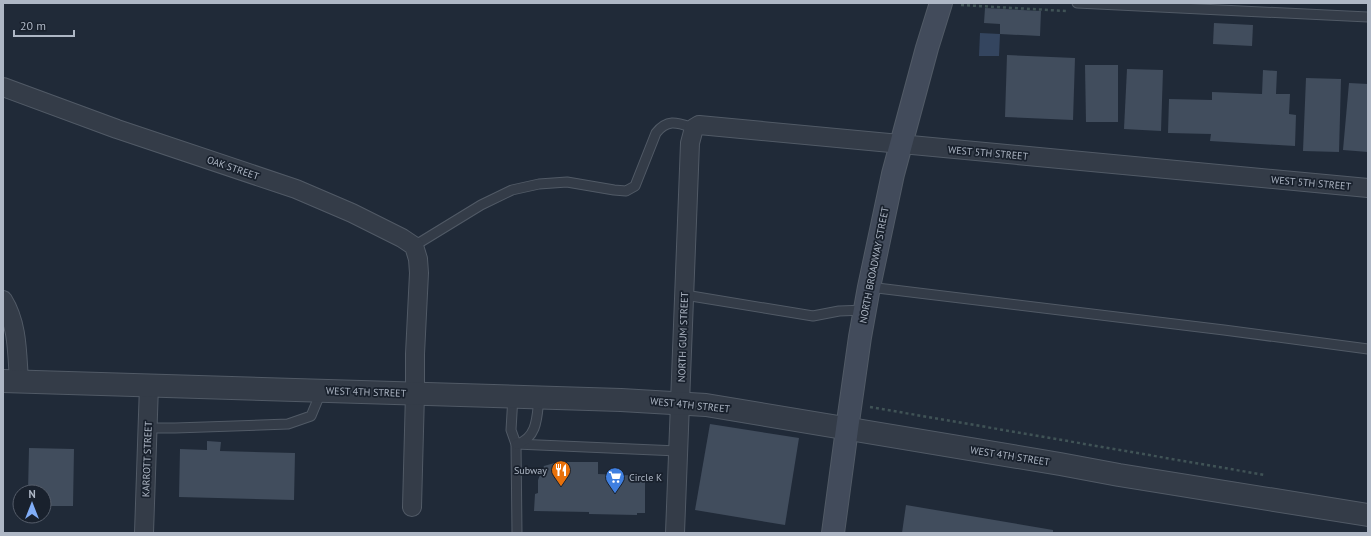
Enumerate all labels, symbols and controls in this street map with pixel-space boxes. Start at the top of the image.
scale bar [14,12,74,38]
text: 20 m [20,18,46,33]
street label: WEST 5TH STREET [947,143,1029,163]
street label: OAK STREET [205,153,261,183]
street label: WEST 5TH STREET [1270,173,1352,193]
street label: NORTH BROADWAY STREET [856,205,892,324]
street label: NORTH GUM STREET [675,291,691,382]
street label: WEST 4TH STREET [326,384,407,400]
street label: WEST 4TH STREET [649,394,731,416]
street label: KARROTT STREET [139,420,155,497]
street label: WEST 4TH STREET [969,443,1051,469]
restaurant icon: Subway [550,459,572,487]
place label: Subway [514,464,547,477]
supermarket icon: Circle K [604,466,626,494]
place label: Circle K [629,471,662,484]
north arrow [12,484,52,524]
text: N [28,487,36,501]

